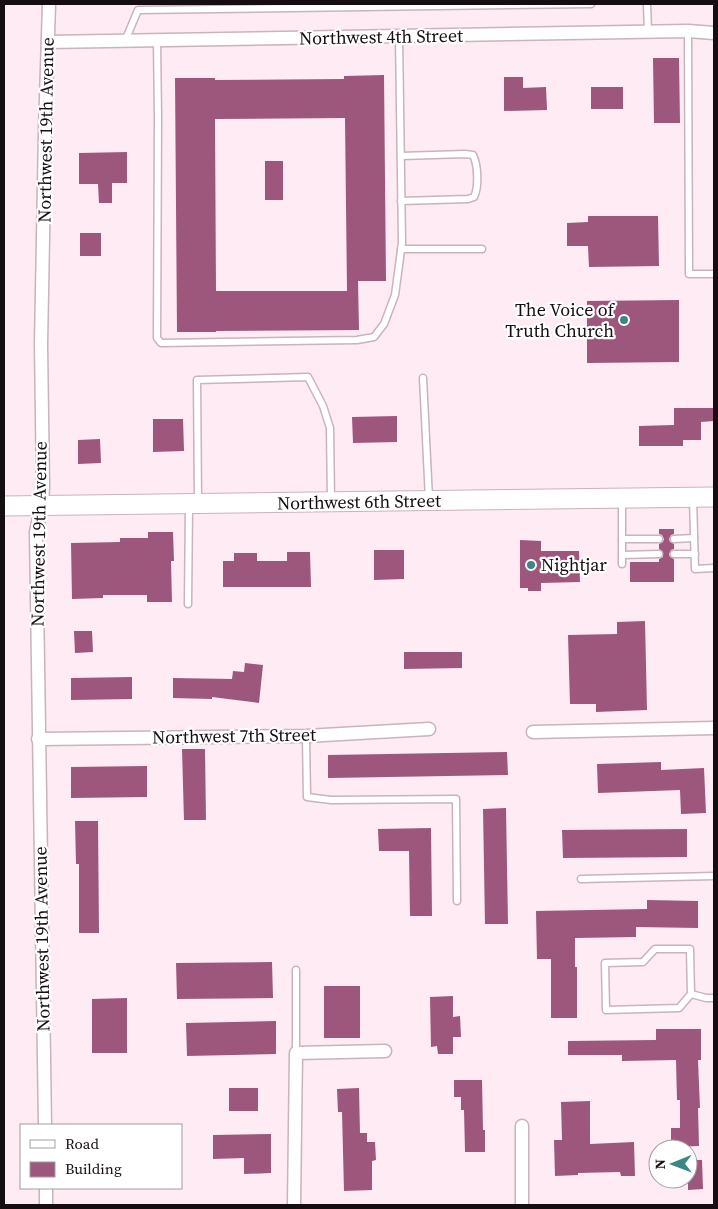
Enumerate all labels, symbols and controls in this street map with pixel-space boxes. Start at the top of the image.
street label: Northwest 4th Street [299,23,463,50]
street label: Northwest 19th Avenue [31,37,60,223]
place label: The Voice of Truth Church [505,297,616,343]
marker: The Voice of Truth Church [618,314,630,326]
street label: Northwest 19th Avenue [24,441,53,627]
street label: Northwest 6th Street [277,488,441,515]
place label: Nightjar [541,552,607,577]
marker: Nightjar [525,559,537,571]
street label: Northwest 7th Street [152,722,316,749]
street label: Northwest 19th Avenue [27,846,56,1032]
legend [20,1124,182,1189]
text: Road [65,1133,99,1154]
north arrow [648,1139,698,1189]
text: Building [65,1158,122,1179]
text: N [650,1159,670,1170]

